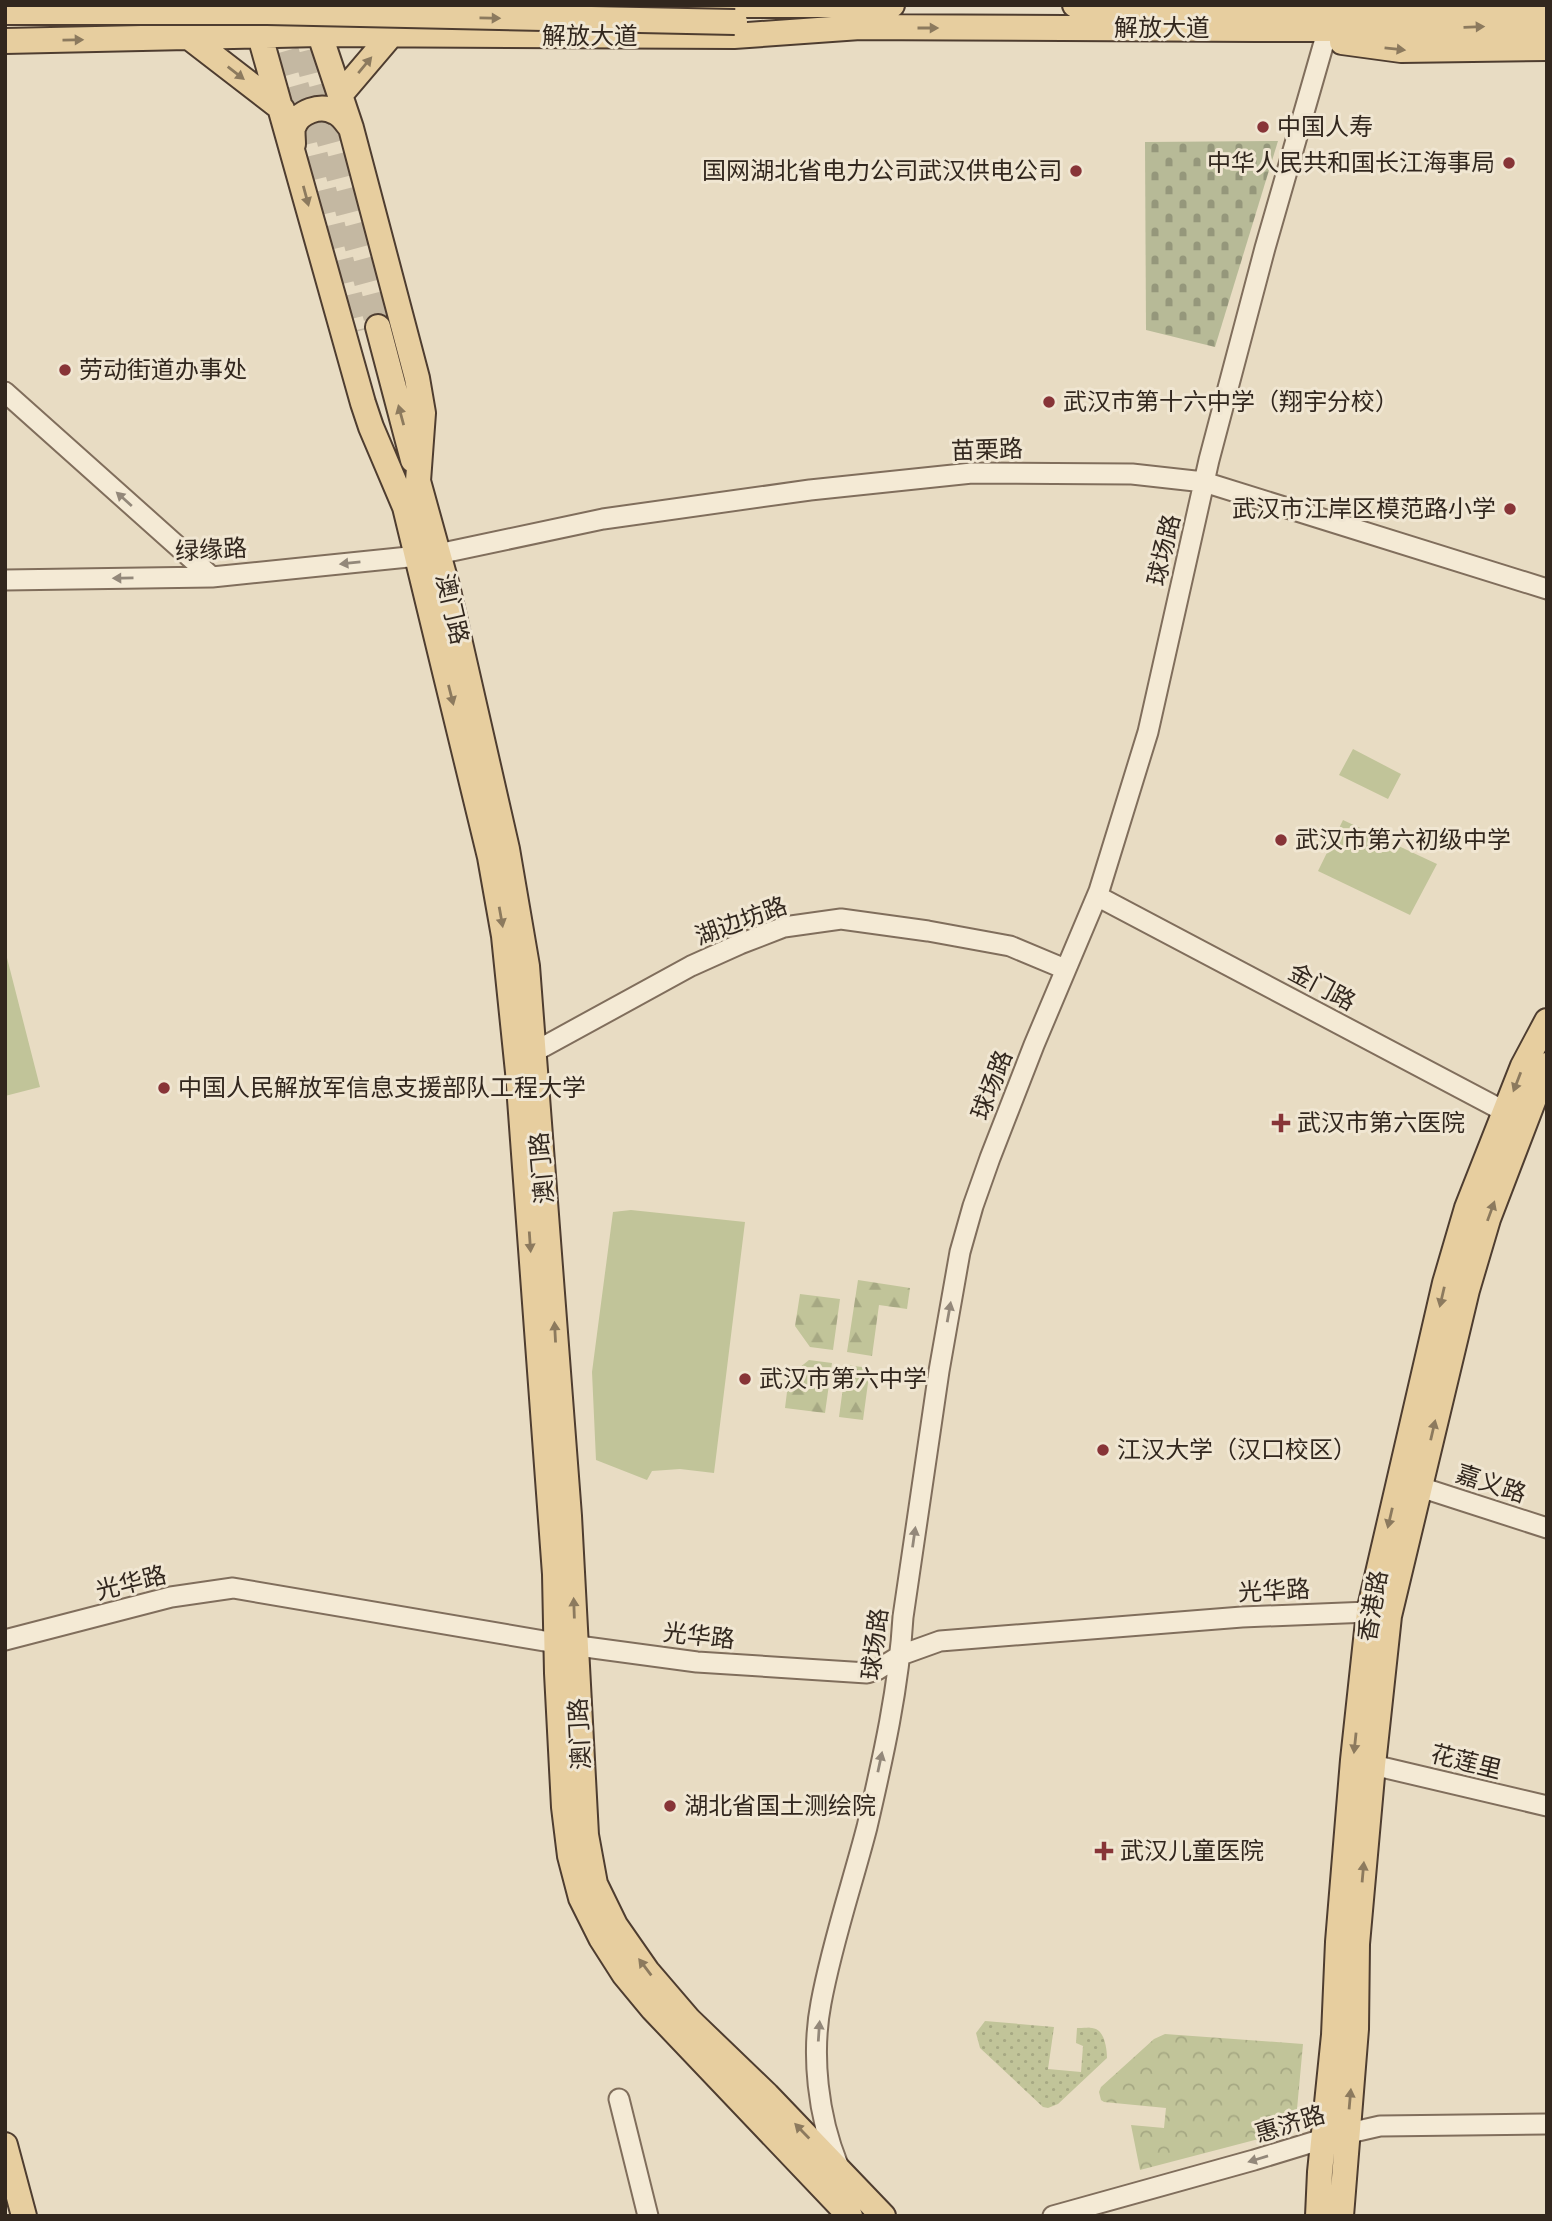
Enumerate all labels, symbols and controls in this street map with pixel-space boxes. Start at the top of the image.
street label: 解放大道 [1114,8,1210,43]
one-way arrow [479,12,501,24]
street label: 解放大道 [542,16,638,51]
one-way arrow [1463,21,1485,33]
one-way arrow [918,22,940,34]
one-way arrow [63,34,85,46]
one-way arrow [1384,43,1406,54]
one-way arrow [358,56,373,74]
one-way arrow [227,66,245,81]
place label: 中国人寿 [1277,107,1373,142]
marker: 中国人寿 [1255,119,1271,135]
place label: 中华人民共和国长江海事局 [1207,143,1495,178]
place label: 国网湖北省电力公司武汉供电公司 [702,151,1062,186]
marker: 中华人民共和国长江海事局 [1501,155,1517,171]
marker: 国网湖北省电力公司武汉供电公司 [1068,163,1084,179]
one-way arrow [301,185,312,207]
place label: 劳动街道办事处 [79,350,247,385]
marker: 劳动街道办事处 [57,362,73,378]
place label: 武汉市第十六中学（翔宇分校） [1063,382,1399,417]
marker: 武汉市第十六中学（翔宇分校） [1041,394,1057,410]
one-way arrow [395,404,406,426]
street label: 苗栗路 [950,429,1024,466]
place label: 武汉市江岸区模范路小学 [1232,489,1496,524]
one-way arrow [116,492,133,507]
marker: 武汉市江岸区模范路小学 [1502,501,1518,517]
street label: 球场路 [1136,510,1187,588]
street label: 绿缘路 [174,528,248,567]
one-way arrow [339,558,361,569]
street label: 澳门路 [429,569,480,647]
one-way arrow [112,572,134,584]
one-way arrow [446,685,457,707]
place label: 武汉市第六初级中学 [1295,820,1511,855]
marker: 武汉市第六初级中学 [1273,832,1289,848]
street label: 湖边坊路 [689,886,791,952]
one-way arrow [496,907,507,929]
street label: 金门路 [1283,952,1363,1017]
street label: 球场路 [960,1044,1019,1124]
place label: 中国人民解放军信息支援部队工程大学 [178,1068,586,1103]
one-way arrow [1511,1072,1522,1093]
marker: 中国人民解放军信息支援部队工程大学 [156,1080,172,1096]
place label: 武汉市第六医院 [1297,1103,1465,1138]
marker: 武汉市第六医院 [1271,1113,1291,1133]
street label: 澳门路 [519,1131,560,1206]
one-way arrow [1486,1200,1497,1221]
one-way arrow [525,1231,536,1253]
one-way arrow [1436,1286,1447,1308]
one-way arrow [944,1301,955,1323]
one-way arrow [549,1321,560,1343]
place label: 武汉市第六中学 [759,1359,927,1394]
marker: 武汉市第六中学 [737,1371,753,1387]
one-way arrow [1428,1419,1439,1441]
place label: 江汉大学（汉口校区） [1117,1430,1357,1465]
marker: 江汉大学（汉口校区） [1095,1442,1111,1458]
street label: 嘉义路 [1452,1454,1531,1509]
one-way arrow [1385,1507,1396,1529]
one-way arrow [909,1526,920,1548]
street label: 光华路 [91,1555,170,1606]
street label: 香港路 [1347,1567,1394,1644]
street label: 光华路 [1237,1569,1311,1608]
one-way arrow [569,1597,580,1619]
street label: 球场路 [851,1606,894,1682]
street label: 光华路 [662,1612,737,1655]
street label: 澳门路 [558,1697,597,1771]
one-way arrow [1349,1732,1360,1754]
street label: 花莲里 [1427,1734,1506,1785]
one-way arrow [875,1751,886,1773]
place label: 湖北省国土测绘院 [684,1786,876,1821]
marker: 湖北省国土测绘院 [662,1798,678,1814]
place label: 武汉儿童医院 [1120,1831,1264,1866]
marker: 武汉儿童医院 [1094,1841,1114,1861]
one-way arrow [1358,1861,1369,1883]
one-way arrow [637,1959,652,1977]
one-way arrow [814,2020,825,2042]
one-way arrow [1345,2088,1356,2110]
street label: 惠济路 [1250,2094,1329,2149]
one-way arrow [795,2123,811,2140]
one-way arrow [1247,2154,1268,2164]

